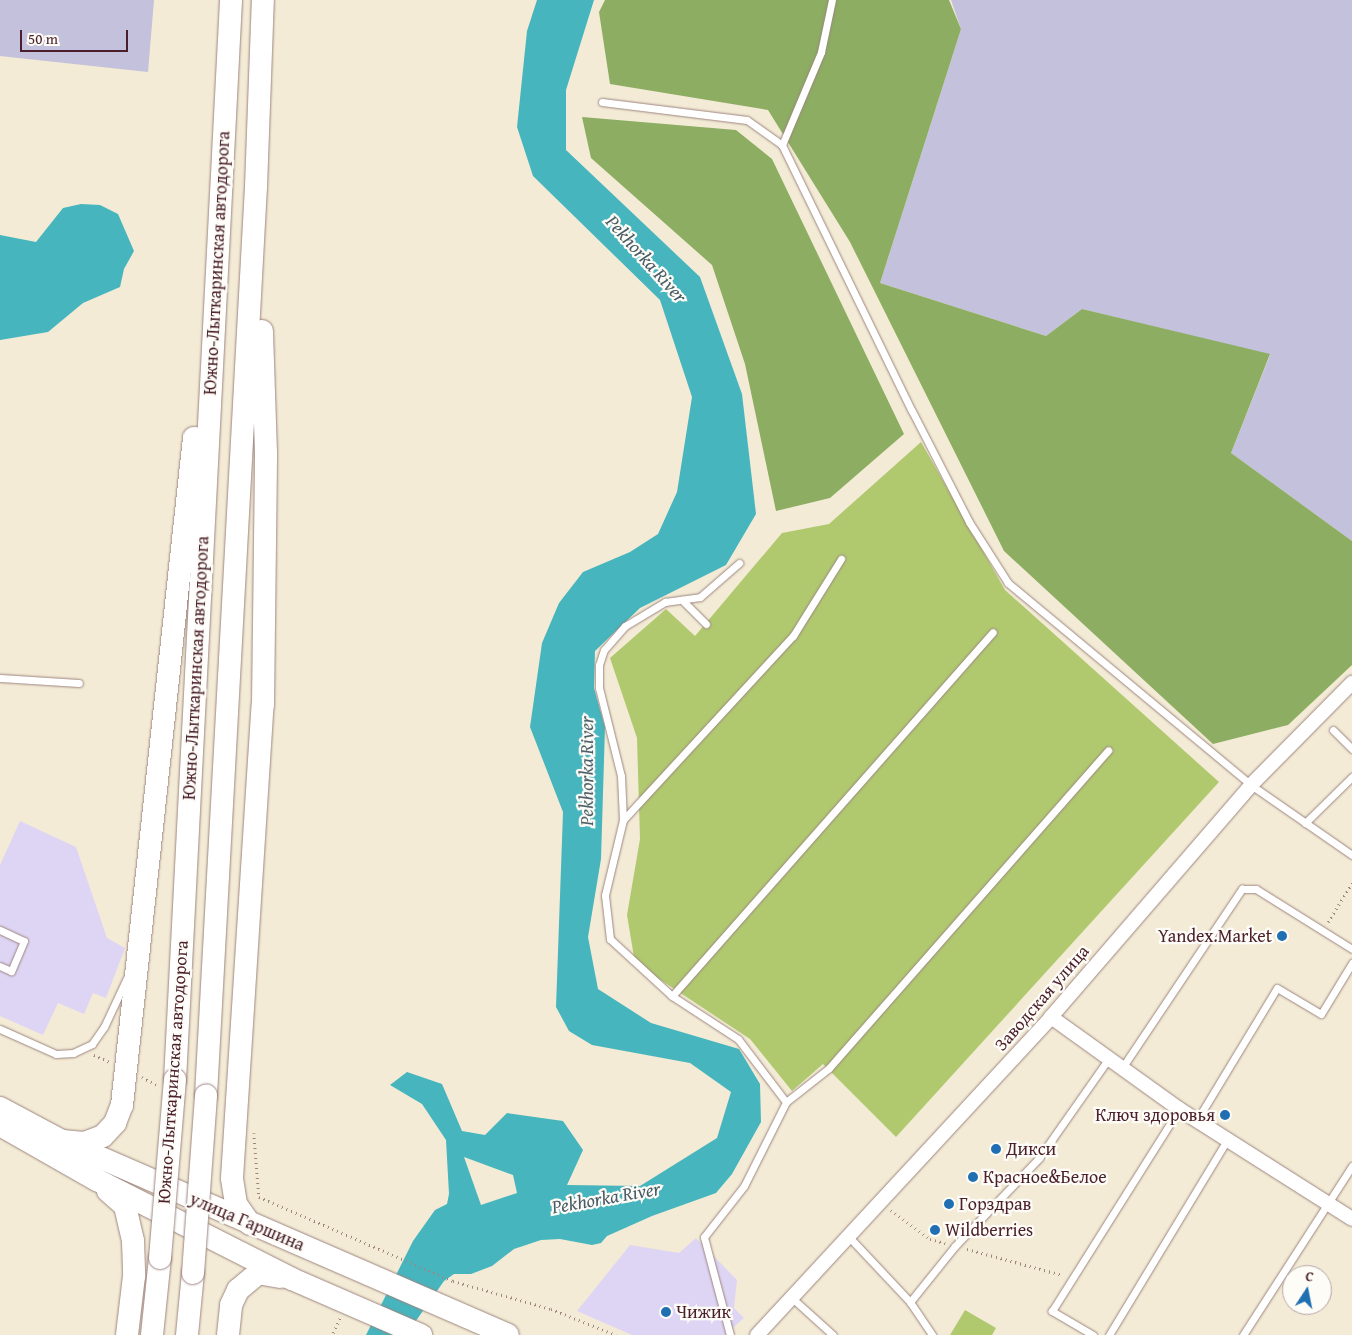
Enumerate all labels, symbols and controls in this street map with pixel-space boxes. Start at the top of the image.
scale bar [22,20,130,52]
text: 50 m [28,28,58,49]
street label: Южно-Лыткаринская автодорога [199,130,235,396]
water label: Pekhorka River [601,211,691,307]
street label: Южно-Лыткаринская автодорога [178,535,214,801]
water label: Pekhorka River [576,716,598,826]
place label: Yandex.Market [1158,925,1272,947]
marker: Yandex.Market [1276,930,1288,942]
street label: Южно-Лыткаринская автодорога [153,939,193,1205]
street label: Заводская улица [990,941,1094,1055]
place label: Ключ здоровья [1095,1104,1215,1126]
marker: Ключ здоровья [1219,1109,1231,1121]
place label: Дикси [1006,1138,1056,1160]
marker: Дикси [990,1143,1002,1155]
place label: Красное&Белое [983,1166,1107,1188]
marker: Красное&Белое [967,1171,979,1183]
water label: Pekhorka River [550,1177,662,1219]
street label: улица Гаршина [186,1188,308,1256]
place label: Горздрав [959,1193,1031,1215]
marker: Горздрав [943,1198,955,1210]
place label: Wildberries [945,1219,1033,1241]
marker: Wildberries [929,1224,941,1236]
north arrow [1282,1265,1332,1315]
text: С [1304,1266,1315,1287]
place label: Чижик [676,1301,731,1323]
marker: Чижик [660,1306,672,1318]

